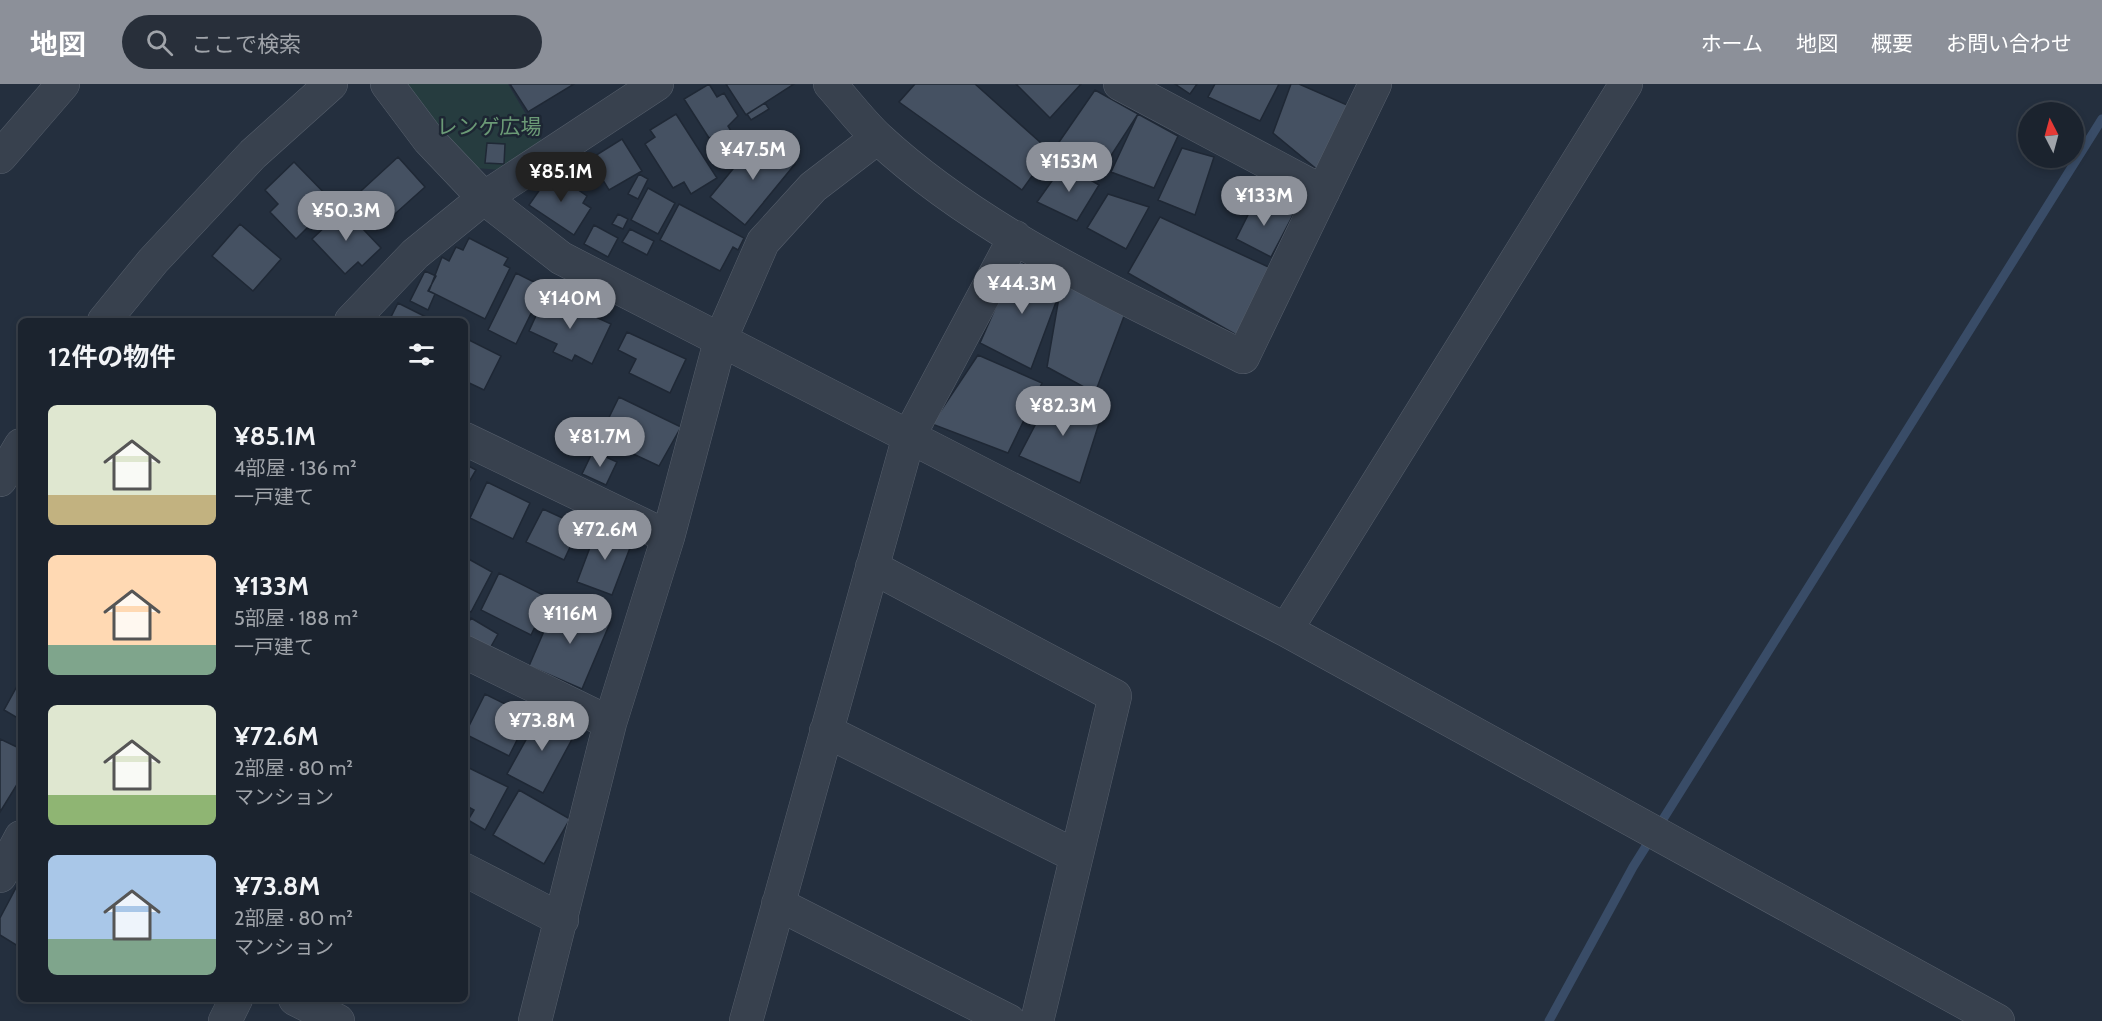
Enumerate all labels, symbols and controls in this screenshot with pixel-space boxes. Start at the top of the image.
search box [122,15,542,69]
icon: search [143,26,176,59]
text: 地図 [30,27,86,61]
text: ここで検索 [191,31,301,58]
text: ホーム [1701,31,1763,56]
text: 地図 [1796,31,1838,56]
text: 概要 [1871,31,1913,56]
text: お問い合わせ [1946,31,2072,56]
north arrow [2018,102,2084,168]
map controls [2018,102,2084,168]
park label: レンゲ広場 [437,114,542,139]
pin: ¥47.5M [704,130,802,181]
text: ¥47.5M [720,137,786,161]
pin: ¥153M [1027,142,1111,193]
text: ¥153M [1040,149,1098,173]
pin: ¥85.1M [512,152,610,203]
text: ¥85.1M [529,159,593,183]
pin: ¥133M [1222,176,1306,227]
text: ¥133M [1235,183,1293,207]
pin: ¥50.3M [297,191,395,242]
text: ¥50.3M [312,198,380,222]
pin: ¥44.3M [973,264,1071,315]
text: ¥44.3M [988,271,1056,295]
pin: ¥140M [528,279,612,330]
text: ¥140M [539,286,601,310]
icon: filters [405,338,438,371]
text: 12件の物件 [48,341,175,373]
pin: ¥82.3M [1014,386,1112,437]
text: ¥82.3M [1030,393,1096,417]
pin: ¥81.7M [551,417,649,468]
text: ¥85.1M [234,420,316,452]
text: ¥81.7M [569,424,631,448]
icon: home [96,429,168,501]
text: 4部屋 · 136 m² [234,456,357,480]
text: 一戸建て [234,485,314,509]
pin: ¥72.6M [556,510,654,561]
text: ¥72.6M [572,517,638,541]
text: ¥133M [234,570,309,602]
icon: home [96,579,168,651]
pin: ¥116M [528,594,612,645]
text: ¥116M [543,601,597,625]
text: 5部屋 · 188 m² [234,606,358,630]
text: 一戸建て [234,635,314,659]
pin: ¥73.8M [493,701,591,752]
text: ¥73.8M [509,708,575,732]
text: ¥72.6M [234,720,319,752]
icon: home [96,729,168,801]
text: 2部屋 · 80 m² [234,756,353,780]
text: マンション [234,785,334,809]
text: ¥73.8M [234,870,320,902]
icon: home [96,879,168,951]
text: 2部屋 · 80 m² [234,906,353,930]
text: マンション [234,935,334,959]

